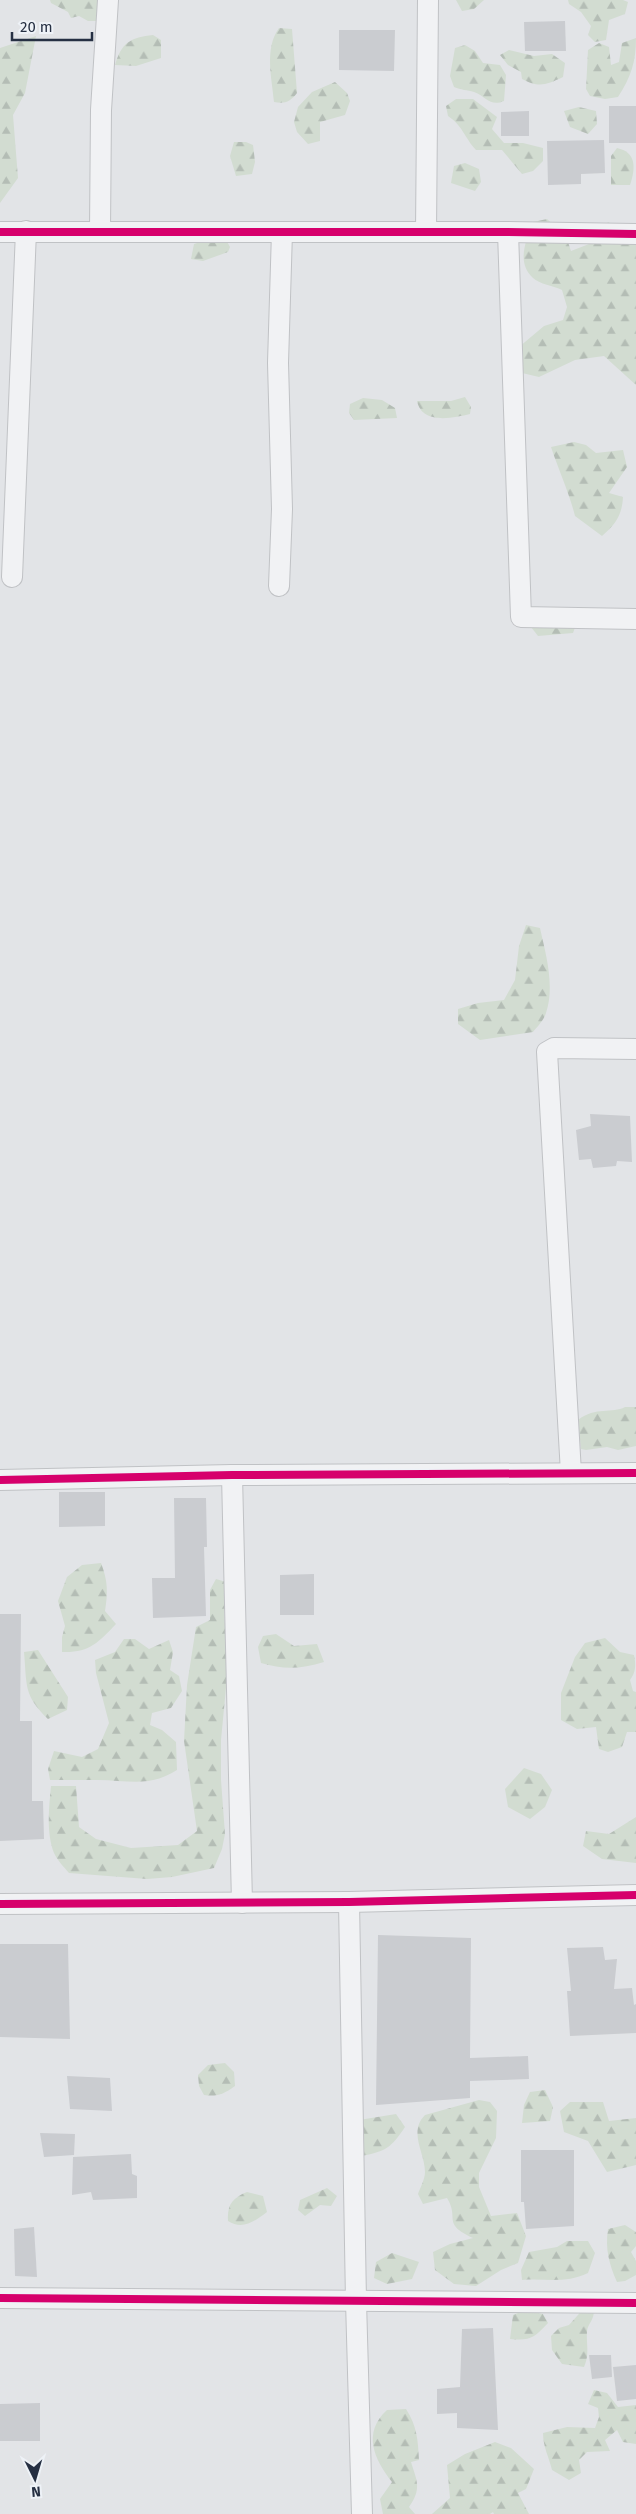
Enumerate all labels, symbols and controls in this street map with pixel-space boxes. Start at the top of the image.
scale bar [12,10,92,42]
text: 20 m [20,18,53,36]
north arrow [10,2454,60,2504]
text: N [31,2483,41,2500]

